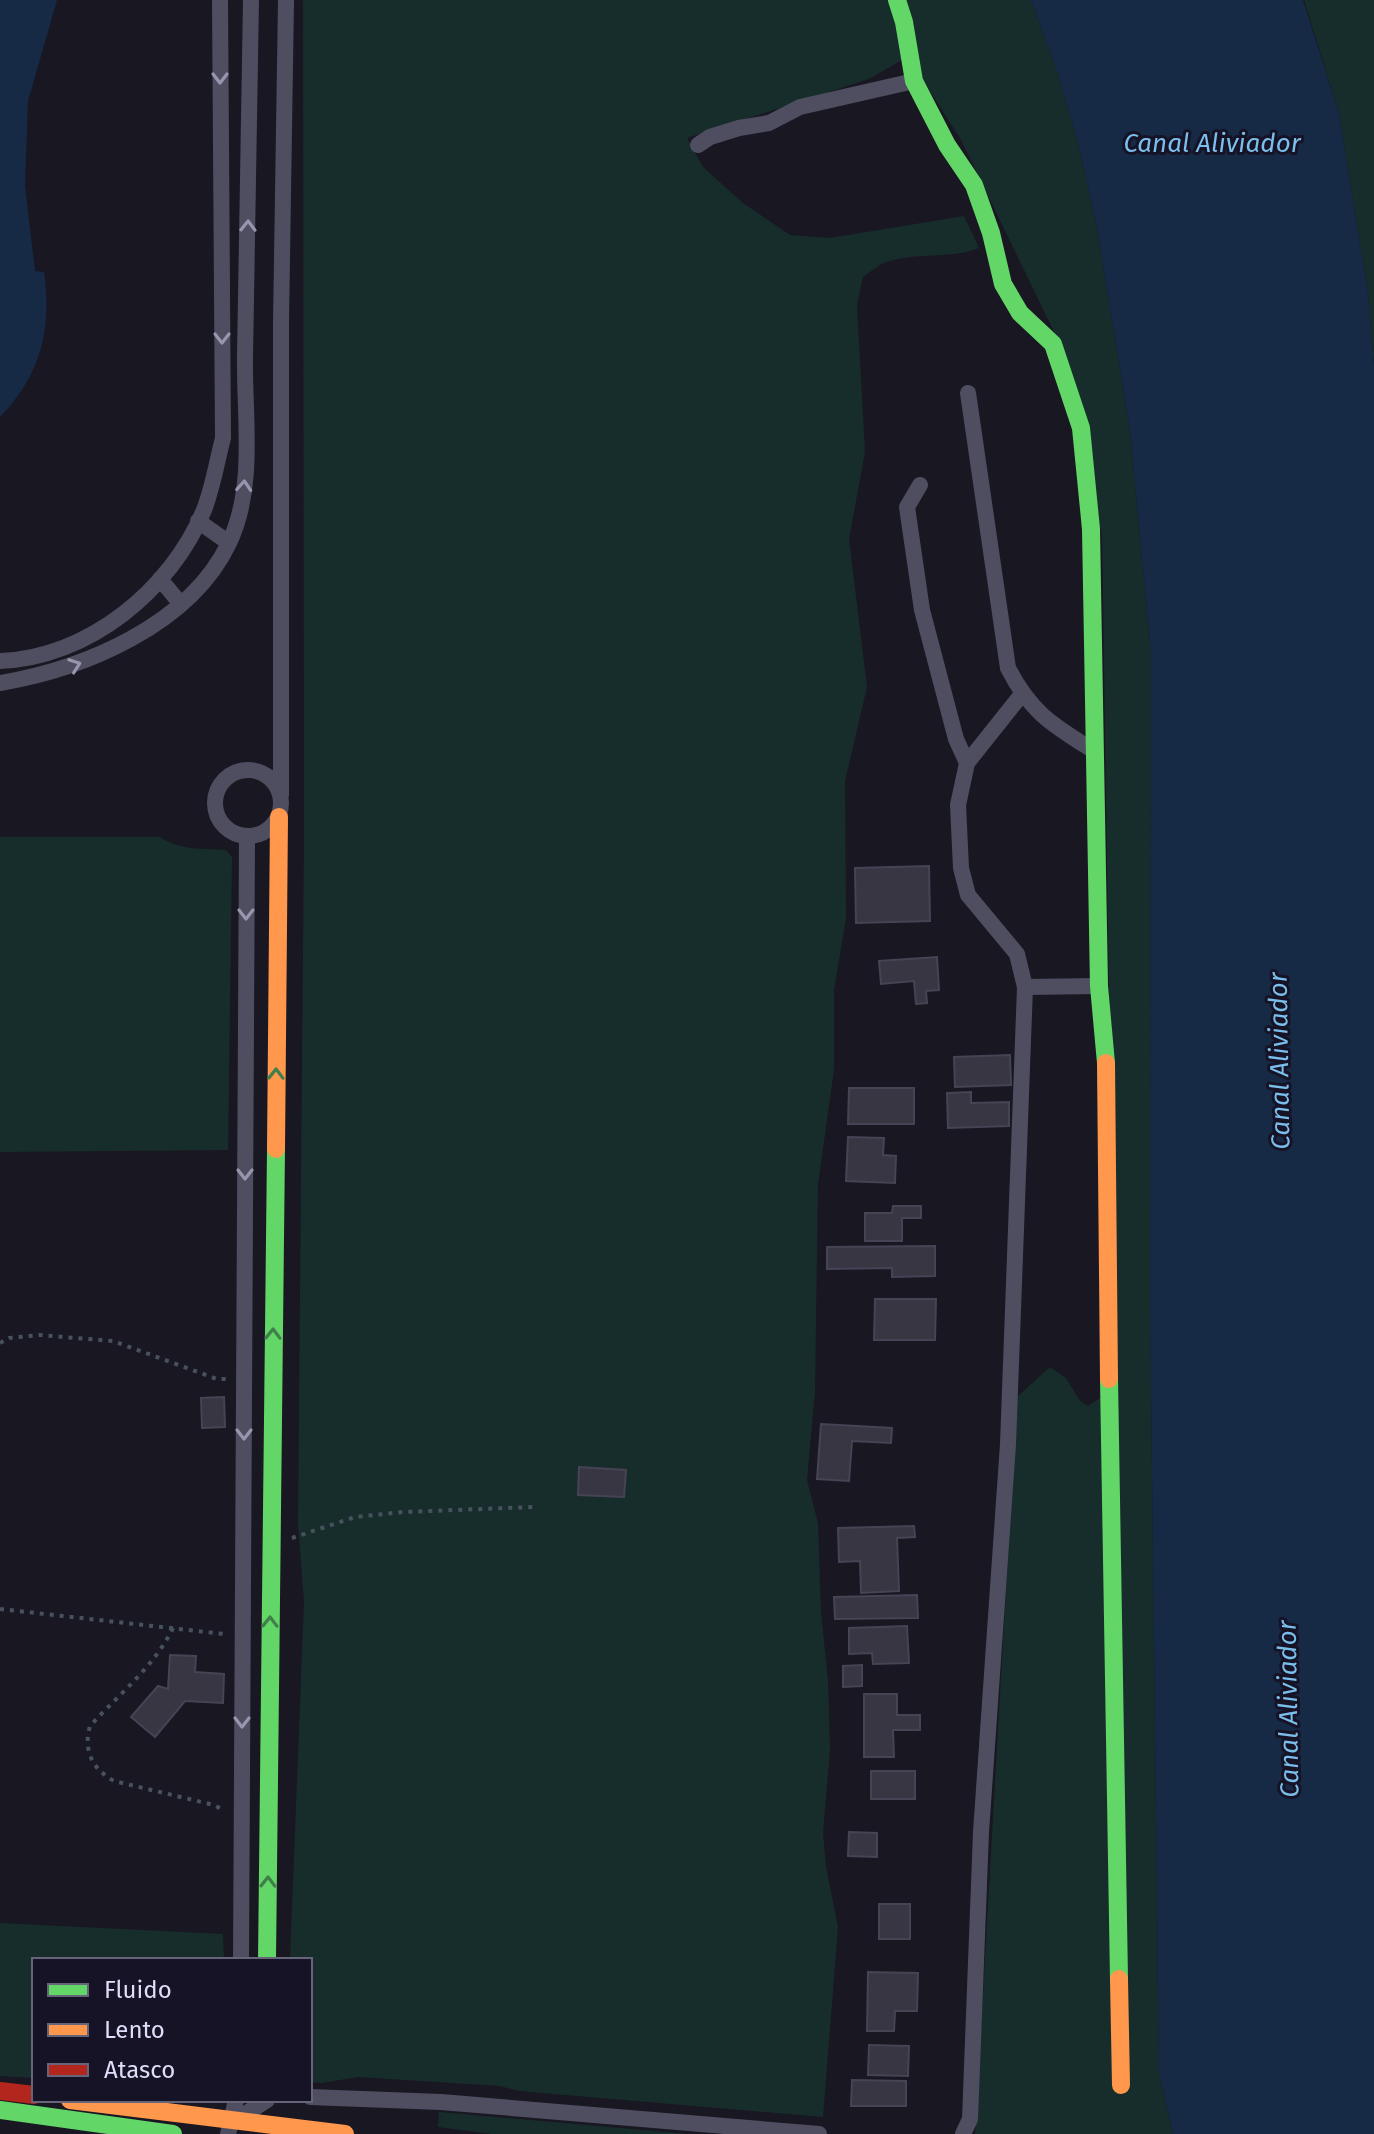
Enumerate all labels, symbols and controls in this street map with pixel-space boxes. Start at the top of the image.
one-way arrow [211,72,229,85]
water label: Canal Aliviador [1123,128,1302,159]
one-way arrow [239,219,256,232]
one-way arrow [213,332,231,345]
one-way arrow [235,479,252,492]
one-way arrow [68,658,82,675]
one-way arrow [237,908,255,921]
water label: Canal Aliviador [1262,971,1297,1150]
one-way arrow [267,1067,285,1080]
one-way arrow [236,1168,254,1181]
one-way arrow [265,1327,282,1340]
one-way arrow [235,1428,253,1441]
one-way arrow [261,1615,279,1628]
water label: Canal Aliviador [1271,1619,1306,1798]
one-way arrow [233,1716,251,1729]
one-way arrow [259,1875,276,1888]
legend [32,1958,312,2102]
text: Fluido [104,1976,172,2004]
text: Lento [104,2016,165,2044]
text: Atasco [104,2056,175,2084]

